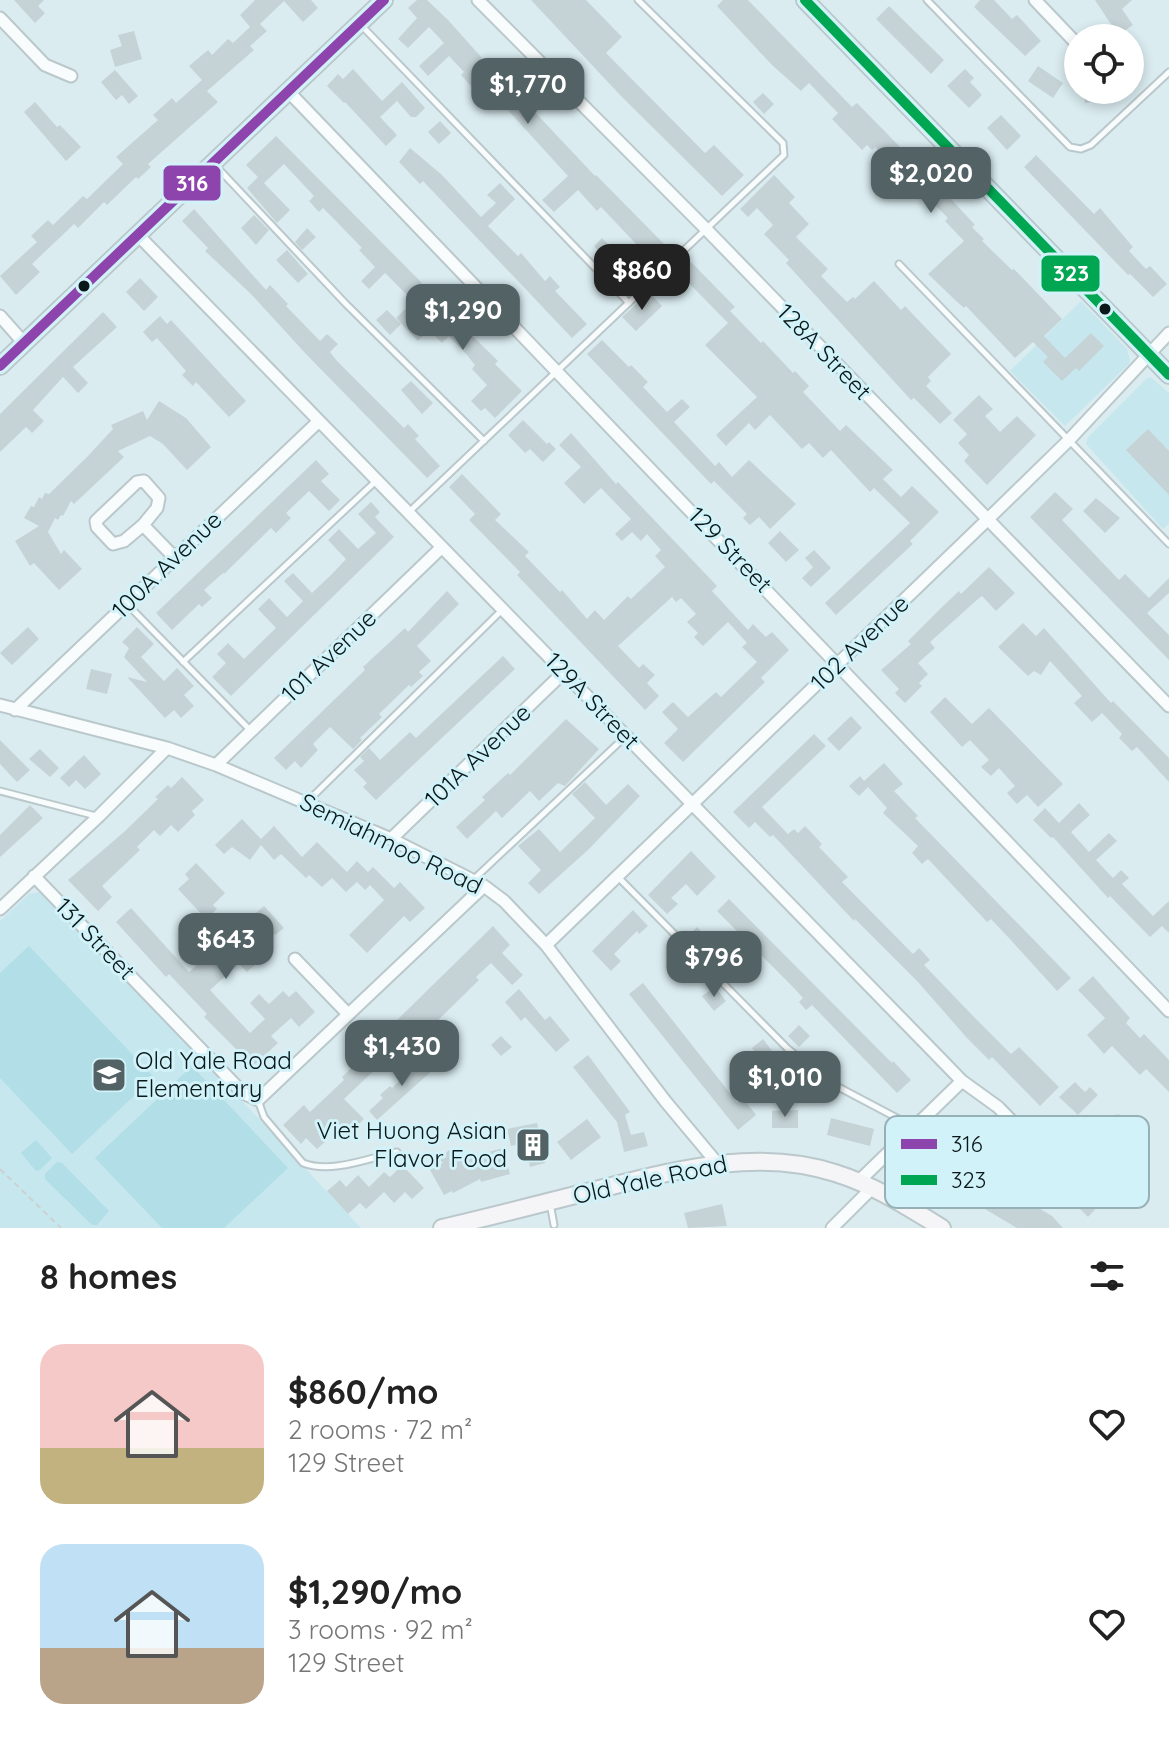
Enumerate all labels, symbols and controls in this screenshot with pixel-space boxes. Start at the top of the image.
map controls [1064,24,1144,104]
button: locate [1064,24,1144,104]
pin: $1,770 [463,58,593,126]
text: $1,770 [489,67,567,100]
pin: $2,020 [866,147,996,215]
text: $2,020 [889,156,973,189]
line badge: 316 [162,164,222,202]
text: 316 [176,169,208,197]
pin: $860 [595,244,689,312]
text: $860 [612,253,672,286]
line badge: 323 [1040,254,1101,293]
text: 323 [1053,259,1089,287]
unlabelled marker [76,278,92,294]
pin: $1,290 [398,284,528,352]
text: $1,290 [424,293,502,326]
street label: 128A Street [771,297,878,406]
unlabelled marker [1097,301,1113,317]
street label: 129 Street [683,500,779,598]
street label: 100A Avenue [105,504,228,624]
street label: 102 Avenue [804,588,915,697]
street label: 101 Avenue [274,603,382,708]
street label: 129A Street [539,646,646,755]
street label: 101A Avenue [418,697,537,813]
street label: Semiahmoo Road [295,786,488,900]
street label: 131 Street [49,891,142,986]
pin: $643 [179,913,273,981]
text: $643 [196,922,256,955]
pin: $796 [667,931,761,999]
text: $796 [685,940,743,973]
pin: $1,430 [337,1020,467,1088]
text: $1,430 [363,1029,441,1062]
place label: Old Yale Road Elementary [135,1045,292,1103]
pin: $1,010 [720,1051,850,1119]
school or university icon: Old Yale Road Elementary [90,1056,128,1094]
text: $1,010 [748,1060,822,1093]
place label: Viet Huong Asian Flavor Food [316,1115,507,1173]
legend [885,1116,1149,1208]
building icon: Viet Huong Asian Flavor Food [514,1126,552,1164]
text: 316 [951,1130,983,1158]
street label: Old Yale Road [570,1148,730,1210]
text: 323 [951,1166,986,1194]
icon: filters [1085,1254,1129,1298]
text: 8 homes [40,1255,177,1298]
text: $860/mo [288,1370,438,1413]
icon: home [104,1376,200,1472]
icon: heart [1085,1402,1129,1446]
text: 2 rooms · 72 m² [288,1413,472,1446]
text: 129 Street [288,1446,405,1479]
text: $1,290/mo [288,1570,462,1613]
icon: home [104,1576,200,1672]
icon: heart [1085,1602,1129,1646]
text: 3 rooms · 92 m² [288,1613,473,1646]
text: 129 Street [288,1646,405,1679]

